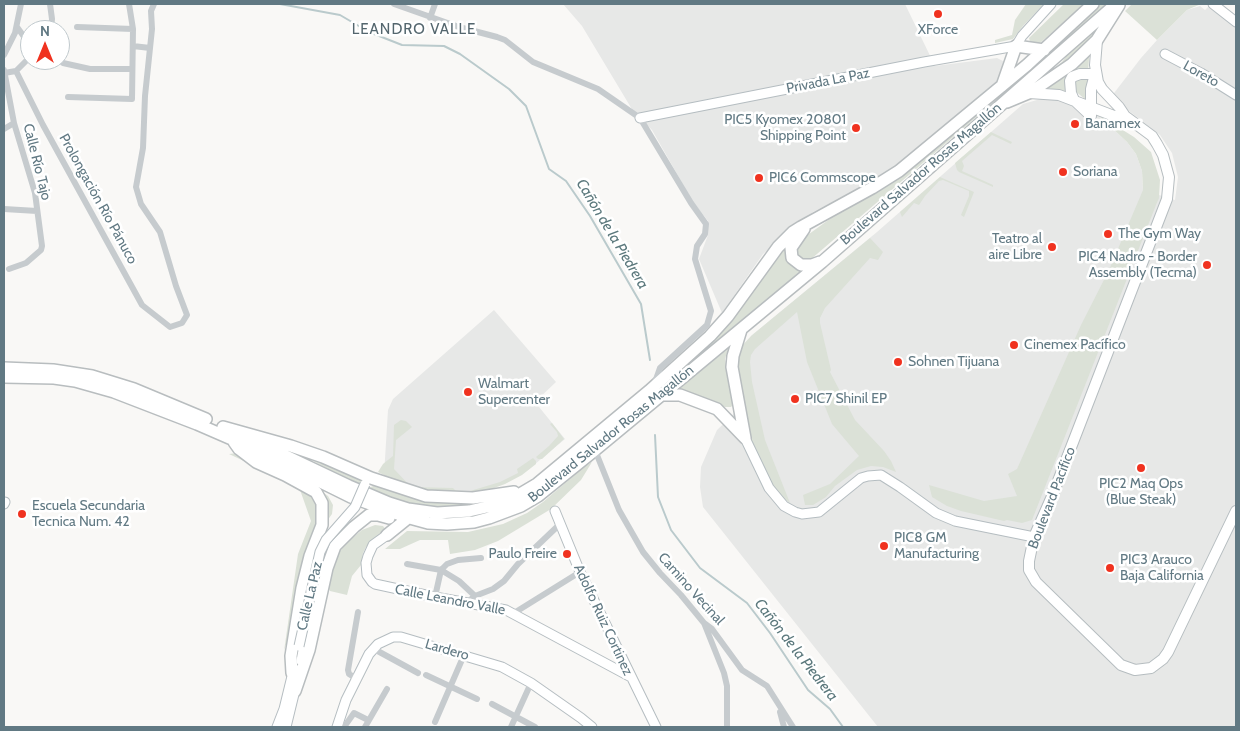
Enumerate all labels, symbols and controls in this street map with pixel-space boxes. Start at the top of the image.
marker: XForce [932,8,944,20]
north arrow [20,20,70,70]
district label: LEANDRO VALLE [350,21,478,39]
text: N [40,22,50,40]
place label: XForce [918,22,958,38]
street label: Loreto [1180,57,1222,91]
street label: Privada La Paz [785,65,871,97]
street label: Boulevard Salvador Rosas Magallón [837,99,1005,249]
place label: PIC5 Kyomex 20801 Shipping Point [724,112,846,144]
place label: Banamex [1085,116,1141,132]
marker: Banamex [1069,118,1081,130]
street label: Calle Río Tajo [19,122,55,202]
marker: PIC5 Kyomex 20801 Shipping Point [850,122,862,134]
street label: Prolongación Río Pánuco [55,131,141,267]
place label: Soriana [1073,164,1118,180]
marker: Soriana [1057,166,1069,178]
place label: PIC6 Commscope [769,170,876,186]
marker: PIC6 Commscope [753,172,765,184]
water label: Cañón de la Piedrera [572,176,652,292]
place label: The Gym Way [1118,226,1201,242]
marker: The Gym Way [1102,228,1114,240]
place label: Teatro al aire Libre [989,231,1042,264]
marker: Teatro al aire Libre [1046,241,1058,253]
place label: PIC4 Nadro - Border Assembly (Tecma) [1078,249,1197,282]
marker: PIC4 Nadro - Border Assembly (Tecma) [1201,259,1213,271]
place label: Cinemex Pacífico [1024,337,1126,353]
marker: Cinemex Pacífico [1008,339,1020,351]
place label: Sohnen Tijuana [908,354,999,370]
marker: Sohnen Tijuana [892,356,904,368]
street label: Boulevard Salvador Rosas Magallón [525,362,697,506]
place label: Walmart Supercenter [478,376,550,408]
marker: Walmart Supercenter [462,386,474,398]
place label: PIC7 Shinil EP [805,391,887,407]
marker: PIC7 Shinil EP [789,393,801,405]
street label: Boulevard Pacífico [1025,445,1079,551]
marker: PIC2 Maq Ops (Blue Steak) [1135,462,1147,474]
place label: PIC2 Maq Ops (Blue Steak) [1099,476,1183,508]
place label: Escuela Secundaria Tecnica Num. 42 [32,498,145,530]
marker: Escuela Secundaria Tecnica Num. 42 [16,508,28,520]
place label: PIC8 GM Manufacturing [894,530,979,562]
marker: PIC8 GM Manufacturing [878,540,890,552]
place label: Paulo Freire [489,546,557,562]
marker: Paulo Freire [561,548,573,560]
street label: Camino Vecinal [654,549,728,629]
place label: PIC3 Arauco Baja California [1120,552,1204,584]
street label: Calle La Paz [294,560,326,632]
street label: Adolfo Ruiz Cortinez [570,562,636,678]
marker: PIC3 Arauco Baja California [1104,562,1116,574]
street label: Calle Leandro Valle [393,581,507,619]
water label: Cañón de la Piedrera [750,595,842,705]
street label: Lardero [423,636,471,664]

